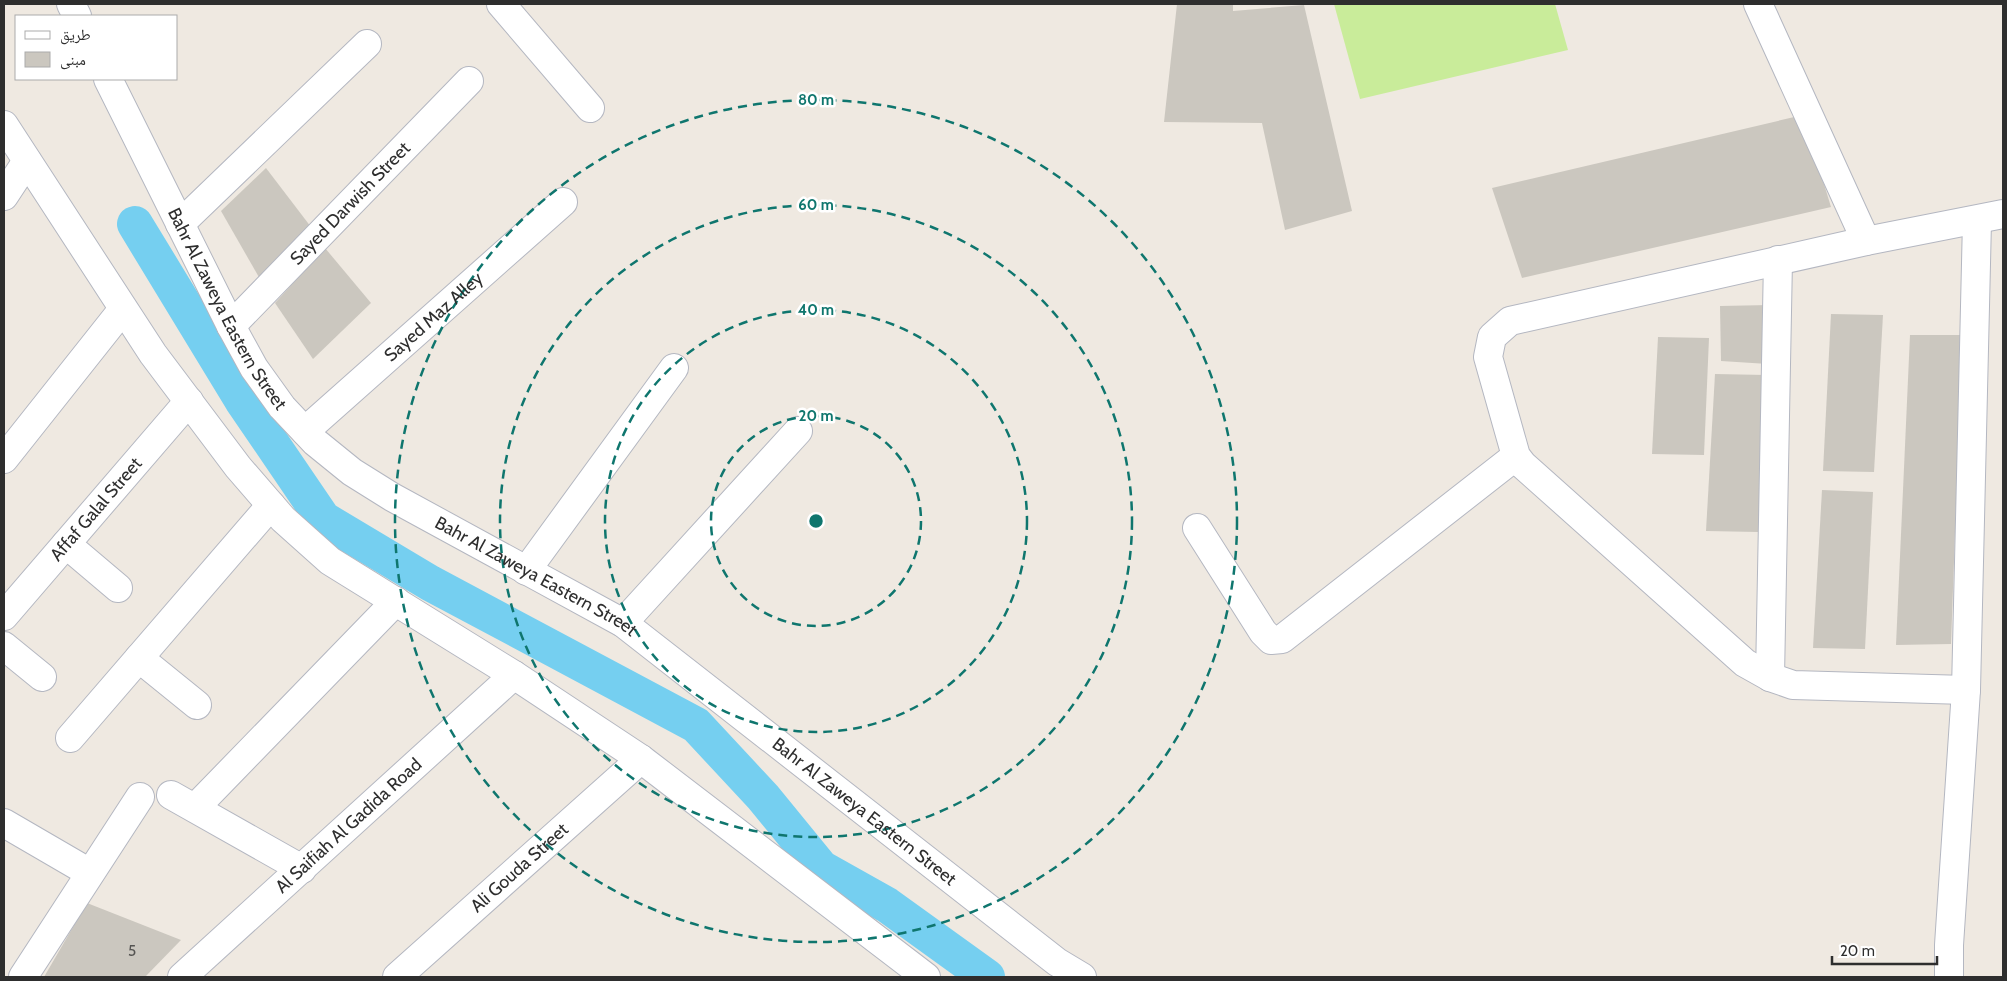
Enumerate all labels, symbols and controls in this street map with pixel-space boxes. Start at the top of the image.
legend [15,15,178,80]
text: طريق [60,26,91,45]
text: مبنى [60,51,86,70]
text: 80 m [798,91,834,109]
street label: Sayed Darwish Street [286,137,415,269]
text: 60 m [798,196,834,214]
street label: Bahr Al Zaweya Eastern Street [163,204,291,414]
street label: Sayed Maz Alley [380,267,487,366]
text: 40 m [798,301,834,319]
text: 20 m [799,407,833,425]
street label: Affaf Galal Street [45,453,147,565]
street label: Bahr Al Zaweya Eastern Street [431,512,642,641]
centre of rings [807,512,825,530]
street label: Bahr Al Zaweya Eastern Street [768,733,961,890]
street label: Al Saifiah Al Gadida Road [271,753,426,898]
street label: Ali Gouda Street [466,818,573,917]
scale bar [1832,934,1937,966]
house number: 5 [128,942,136,960]
text: 20 m [1840,942,1875,960]

